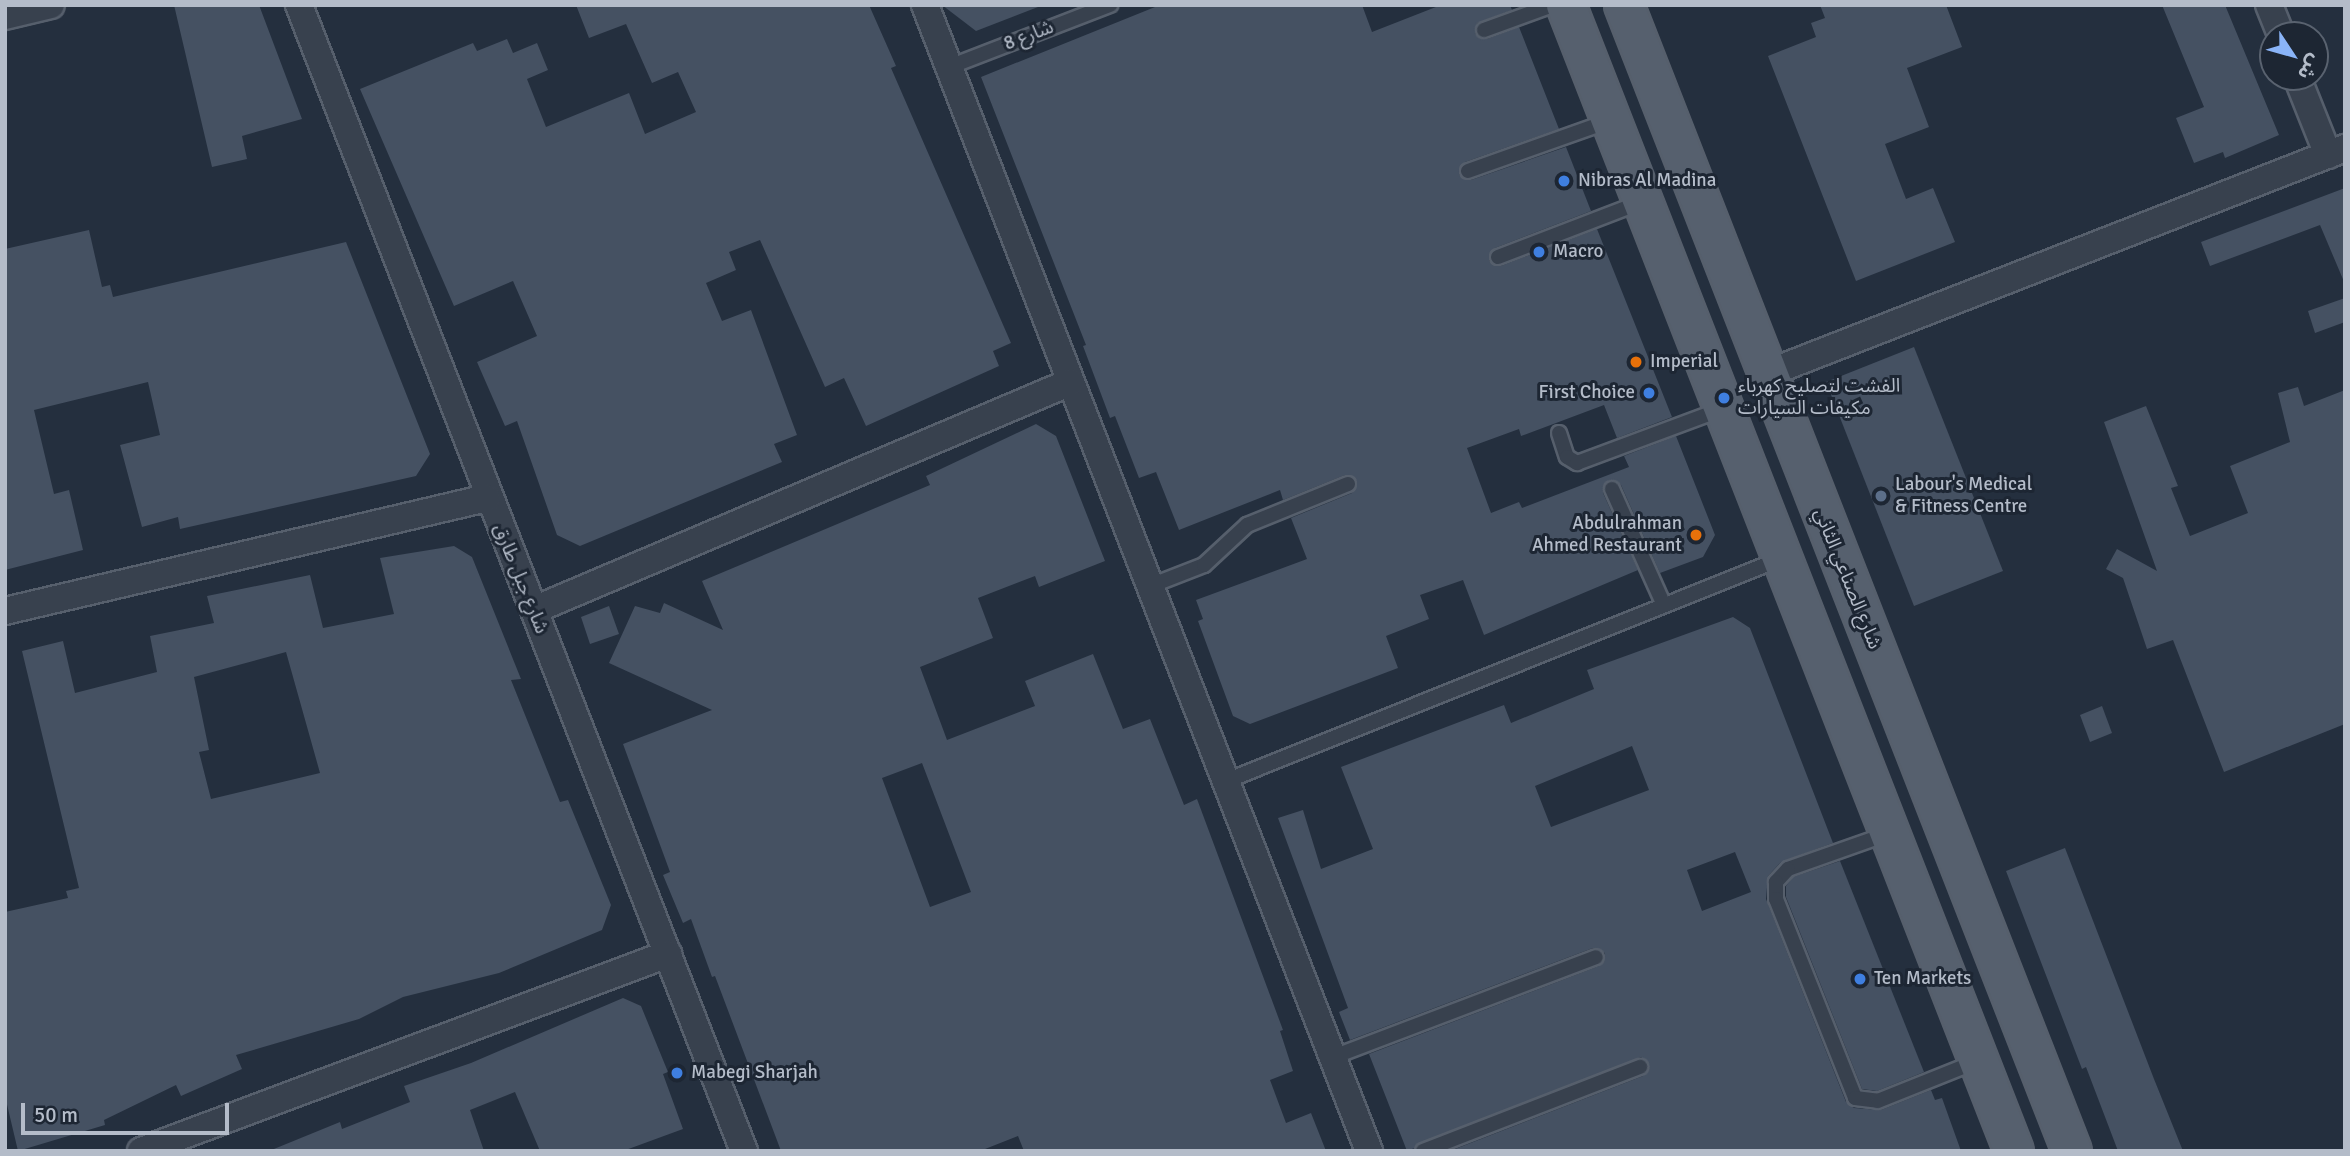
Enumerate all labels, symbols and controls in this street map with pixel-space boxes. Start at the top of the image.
street label: شارع 8 [1001,16,1057,56]
north arrow [2259,21,2329,91]
text: ش [2292,50,2327,85]
place label: Nibras Al Madina [1578,170,1716,192]
marker: Nibras Al Madina [1556,173,1572,189]
place label: Macro [1553,241,1603,263]
marker: Macro [1531,244,1547,260]
place label: Imperial [1650,351,1718,373]
marker: Imperial [1628,354,1644,370]
place label: الفشت لتصلیح کھرباء مکیفات السیارات [1738,376,1900,420]
place label: First Choice [1539,382,1635,404]
marker: First Choice [1641,385,1657,401]
marker: الفشت لتصلیح کھرباء مکیفات السیارات [1716,390,1732,406]
place label: Labour's Medical & Fitness Centre [1895,474,2032,518]
marker: Labour's Medical & Fitness Centre [1873,488,1889,504]
street label: شارع الصناعي الثاني [1808,505,1886,653]
place label: Abdulrahman Ahmed Restaurant [1532,513,1682,557]
street label: شارع جبل طارق [488,521,552,637]
marker: Abdulrahman Ahmed Restaurant [1688,527,1704,543]
place label: Ten Markets [1874,968,1971,990]
marker: Ten Markets [1852,971,1868,987]
place label: Mabegi Sharjah [691,1062,818,1084]
marker: Mabegi Sharjah [669,1065,685,1081]
scale bar [24,1090,233,1134]
text: 50 m [34,1102,78,1128]

